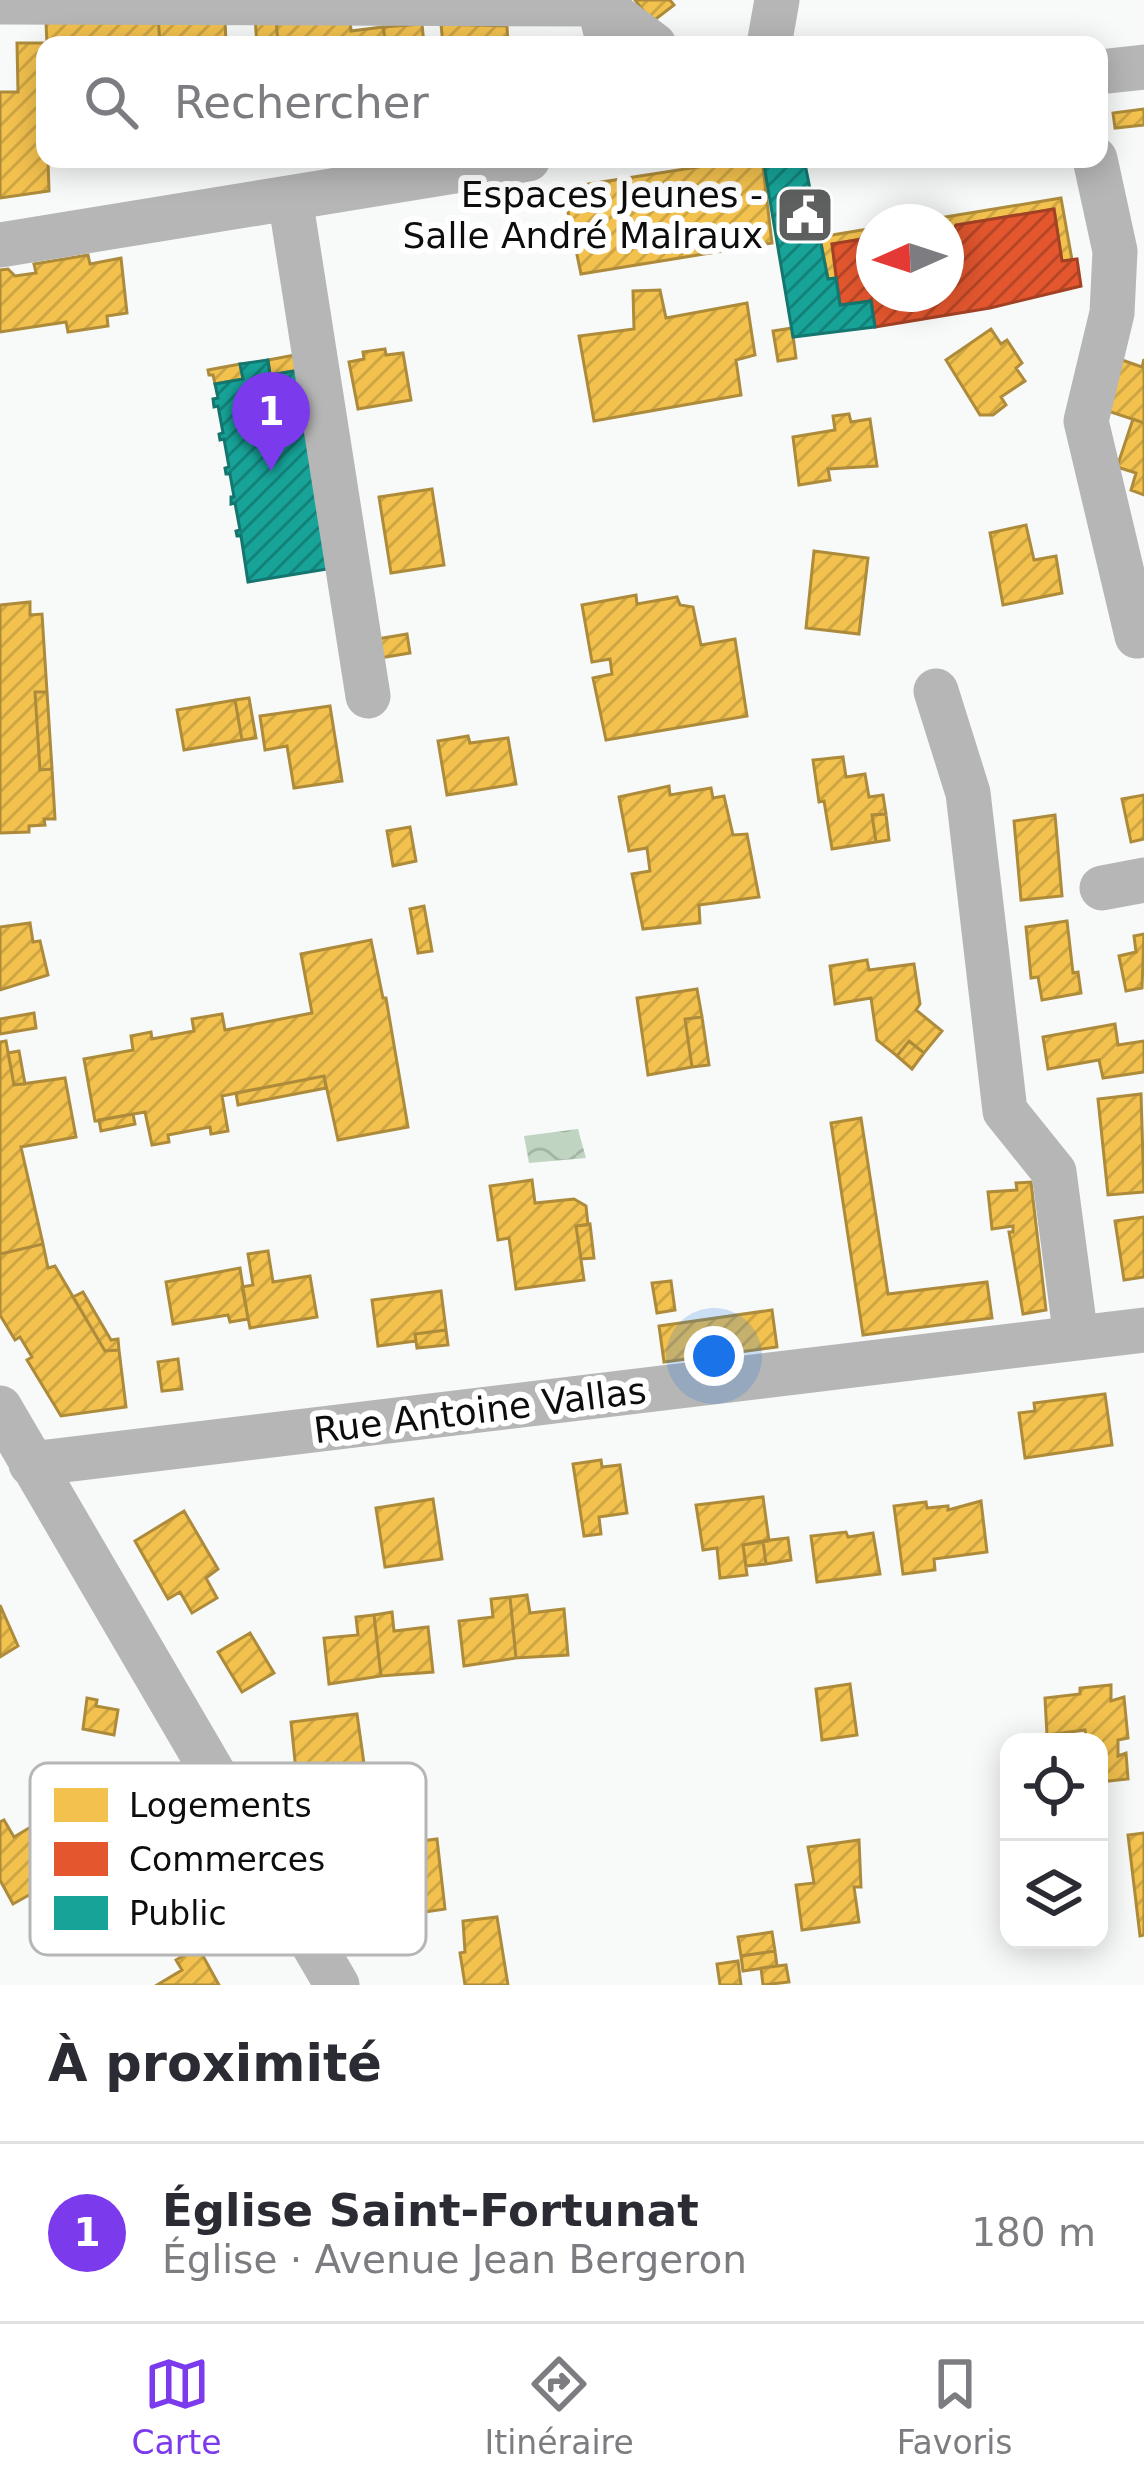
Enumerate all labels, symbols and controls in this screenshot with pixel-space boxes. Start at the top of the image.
search box [36,36,1108,168]
icon: search [78,69,144,135]
text: Rechercher [174,76,429,129]
place label: Espaces Jeunes - Salle André Malraux [402,174,763,256]
public building icon: Espaces Jeunes - Salle André Malraux [774,184,836,246]
north arrow [856,204,964,312]
pin: 1 [232,372,310,471]
your location [684,1326,744,1386]
street label: Rue Antoine Vallas [312,1370,649,1451]
map controls [1000,1733,1108,1949]
button: locate [1000,1733,1108,1841]
legend [30,1763,426,1955]
text: Logements [129,1786,312,1825]
text: Commerces [129,1840,325,1879]
button: layers [1000,1841,1108,1949]
text: Public [129,1894,227,1933]
text: À proximité [48,2034,382,2093]
text: Église Saint-Fortunat [162,2184,699,2237]
text: 1 [73,2210,101,2255]
text: 180 m [971,2210,1096,2255]
text: Église · Avenue Jean Bergeron [162,2237,747,2282]
tab: Carte [131,2351,222,2462]
tab: Itinéraire [485,2351,634,2462]
tab: Favoris [897,2351,1013,2462]

